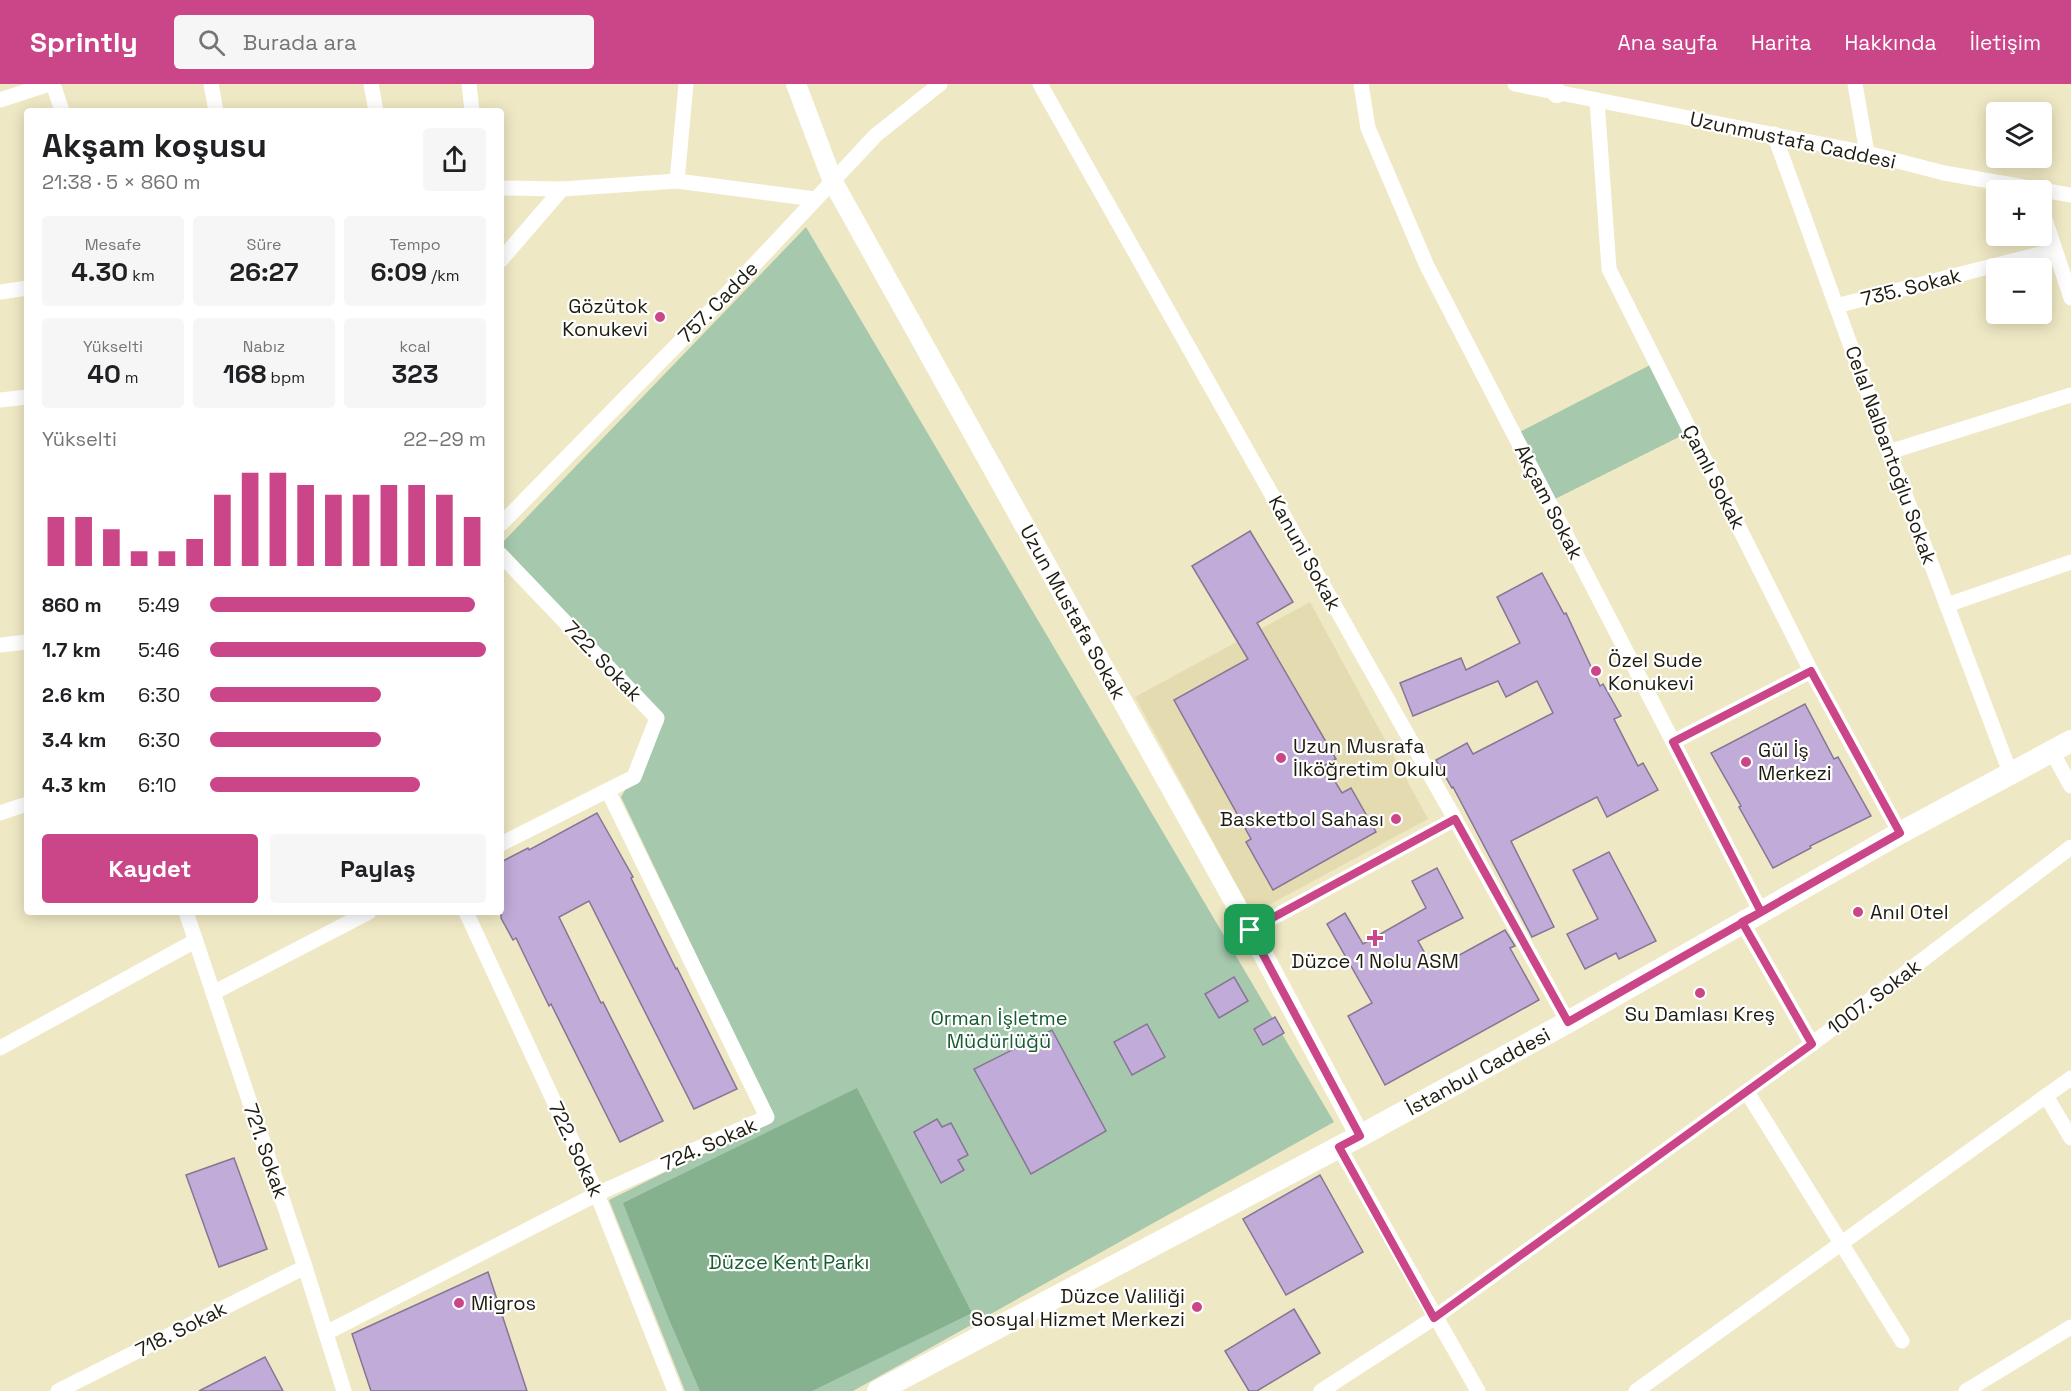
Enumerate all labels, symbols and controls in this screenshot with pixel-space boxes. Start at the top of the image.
search box [174,15,594,69]
text: Sprintly [30,24,138,60]
icon: search [195,26,228,59]
text: Burada ara [243,28,357,56]
text: Ana sayfa [1618,29,1718,56]
text: Harita [1751,29,1812,56]
text: Hakkında [1845,29,1937,56]
text: İletişim [1970,29,2041,56]
map controls [1986,102,2052,324]
button: layers [1986,102,2052,168]
street label: Uzunmustafa Caddesi [1687,105,1899,175]
text: Akşam koşusu [42,125,267,167]
button: share [423,128,486,191]
text: 21:38 · 5 × 860 m [42,169,201,195]
button: + [1986,180,2052,246]
text: Mesafe [85,234,141,255]
text: Süre [247,234,281,255]
text: Tempo [389,234,441,255]
text: 4.30 [71,255,128,289]
text: 26:27 [230,255,298,289]
text: 6:09 [370,255,427,289]
street label: 757. Cadde [672,255,764,349]
button: − [1986,258,2052,324]
street label: 735. Sokak [1858,262,1964,312]
text: km [128,265,155,286]
text: /km [427,265,460,286]
place label: Gözütok Konukevi [562,293,648,342]
marker: Gözütok Konukevi [653,310,667,324]
text: Yükselti [83,336,143,357]
text: Nabız [243,336,285,357]
text: kcal [400,336,430,357]
street label: Celal Nalbantoğlu Sokak [1839,342,1943,568]
text: 40 [87,357,121,391]
text: 168 [223,357,266,391]
text: 323 [391,357,439,391]
text: m [121,367,139,388]
text: bpm [266,367,305,388]
street label: Çamlı Sokak [1677,420,1752,534]
text: Yükselti [42,426,117,452]
text: 22–29 m [403,426,486,452]
street label: Akçam Sokak [1509,440,1589,564]
street label: Kanuni Sokak [1263,491,1347,615]
street label: Uzun Mustafa Sokak [1014,520,1132,704]
text: 860 m [42,592,101,618]
text: 5:49 [138,592,180,618]
street label: 722. Sokak [558,615,648,707]
text: 1.7 km [42,637,101,663]
text: 5:46 [138,637,180,663]
place label: Özel Sude Konukevi [1608,647,1703,696]
marker: Özel Sude Konukevi [1589,664,1603,678]
text: 2.6 km [42,682,105,708]
text: 6:30 [138,682,180,708]
text: 3.4 km [42,727,106,753]
text: 6:30 [138,727,180,753]
place label: Uzun Musrafa İlköğretim Okulu [1293,733,1447,782]
place label: Gül İş Merkezi [1758,737,1832,786]
marker: Uzun Musrafa İlköğretim Okulu [1274,751,1288,765]
marker: Gül İş Merkezi [1739,755,1753,769]
text: 4.3 km [42,772,106,798]
text: 6:10 [138,772,176,798]
place label: Basketbol Sahası [1220,806,1384,832]
marker: Basketbol Sahası [1389,812,1403,826]
button: Kaydet [42,834,258,903]
button: Paylaş [270,834,486,903]
place label: Anıl Otel [1870,899,1949,925]
pin [1224,904,1275,955]
marker: Anıl Otel [1851,905,1865,919]
icon: arrive [1233,913,1266,946]
marker: Düzce 1 Nolu ASM [1366,929,1384,947]
place label: Düzce 1 Nolu ASM [1291,948,1459,974]
street label: 1007. Sokak [1822,953,1926,1041]
marker: Su Damlası Kreş [1693,986,1707,1000]
place label: Su Damlası Kreş [1625,1001,1775,1027]
park label: Orman İşletme Müdürlüğü [930,1005,1068,1054]
street label: İstanbul Caddesi [1402,1021,1555,1121]
street label: 722. Sokak [543,1097,609,1201]
street label: 721. Sokak [238,1100,294,1202]
street label: 724. Sokak [657,1111,761,1177]
park label: Düzce Kent Parkı [709,1249,869,1275]
place label: Düzce Valiliği Sosyal Hizmet Merkezi [971,1283,1185,1332]
place label: Migros [471,1290,536,1316]
street label: 718. Sokak [131,1295,231,1363]
marker: Migros [452,1296,466,1310]
marker: Düzce Valiliği Sosyal Hizmet Merkezi [1190,1300,1204,1314]

